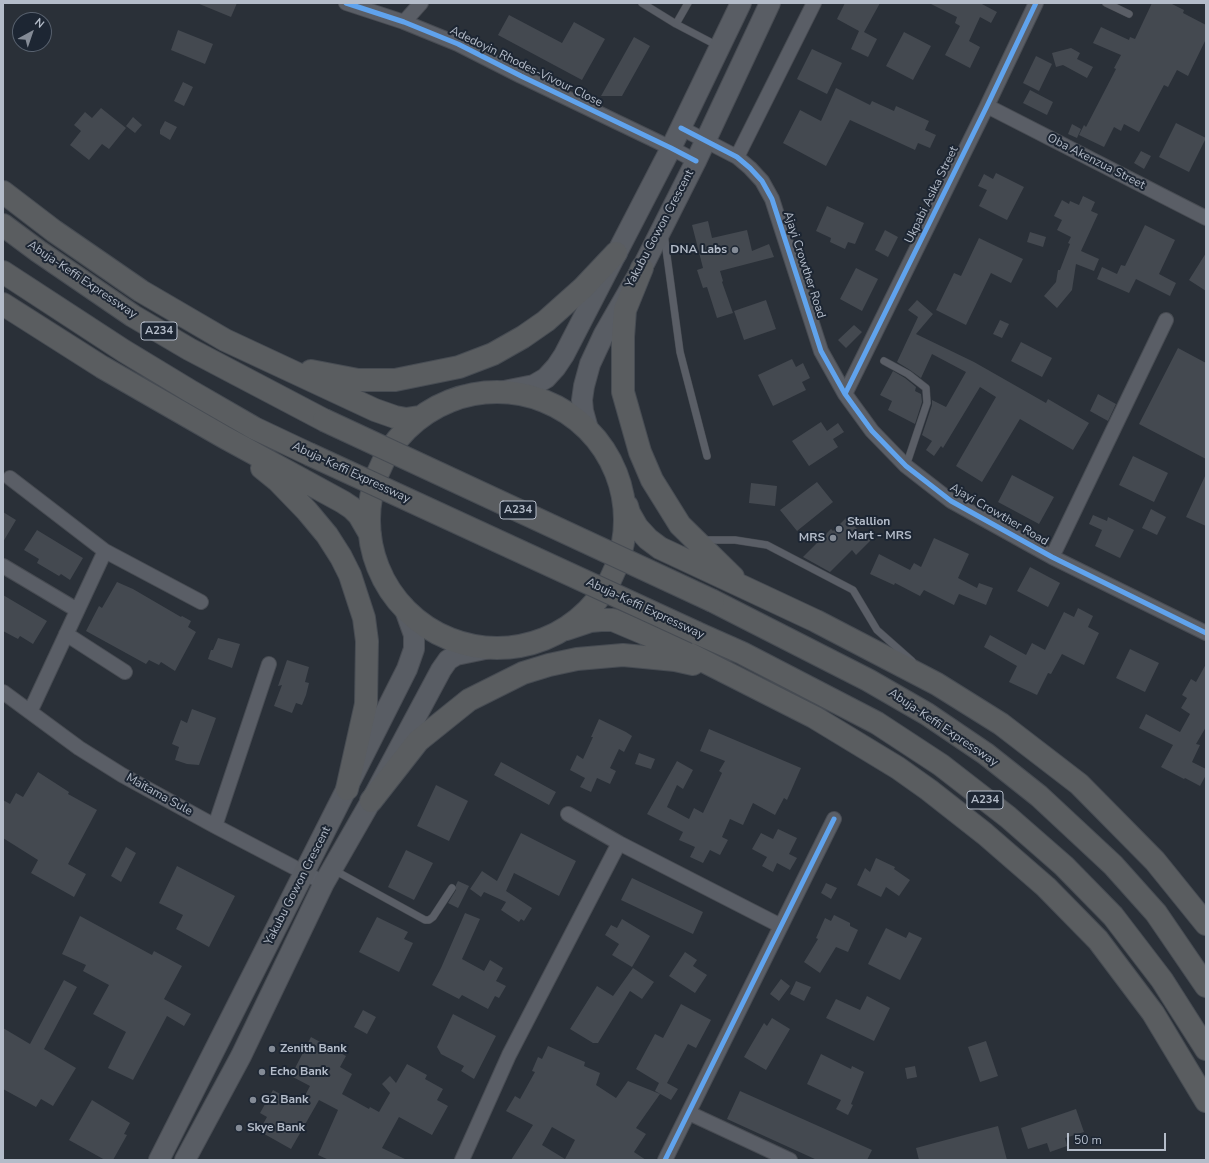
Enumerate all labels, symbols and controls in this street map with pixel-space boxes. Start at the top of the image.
north arrow [12,12,52,52]
text: N [31,15,47,32]
street label: Adedoyin Rhodes-Vivour Close [447,24,605,110]
street label: Oba Akenzua Street [1045,131,1147,193]
street label: Ukpabi Asika Street [902,144,962,246]
street label: Yakubu Gowon Crescent [623,168,697,290]
street label: Ajayi Crowther Road [780,210,828,320]
street label: Abuja-Keffi Expressway [25,238,139,322]
place label: DNA Labs [670,243,727,257]
marker: DNA Labs [730,245,740,255]
road number: A234 [141,322,177,340]
street label: Abuja-Keffi Expressway [290,439,412,507]
street label: Ajayi Crowther Road [947,481,1051,549]
road number: A234 [500,501,536,519]
place label: Stallion Mart - MRS [847,515,912,543]
marker: Stallion Mart - MRS [834,524,844,534]
place label: MRS [799,531,825,545]
marker: MRS [828,533,838,543]
street label: Abuja-Keffi Expressway [584,575,706,643]
street label: Abuja-Keffi Expressway [886,686,1000,770]
street label: Maitama Sule [123,771,195,819]
road number: A234 [967,791,1003,809]
street label: Yakubu Gowon Crescent [262,824,334,948]
place label: Zenith Bank [280,1042,347,1056]
marker: Zenith Bank [267,1044,277,1054]
place label: Echo Bank [270,1065,328,1079]
marker: Echo Bank [257,1067,267,1077]
place label: G2 Bank [261,1093,309,1107]
marker: G2 Bank [248,1095,258,1105]
place label: Skye Bank [247,1121,305,1135]
marker: Skye Bank [234,1123,244,1133]
scale bar [1069,1125,1168,1151]
text: 50 m [1074,1132,1102,1148]

